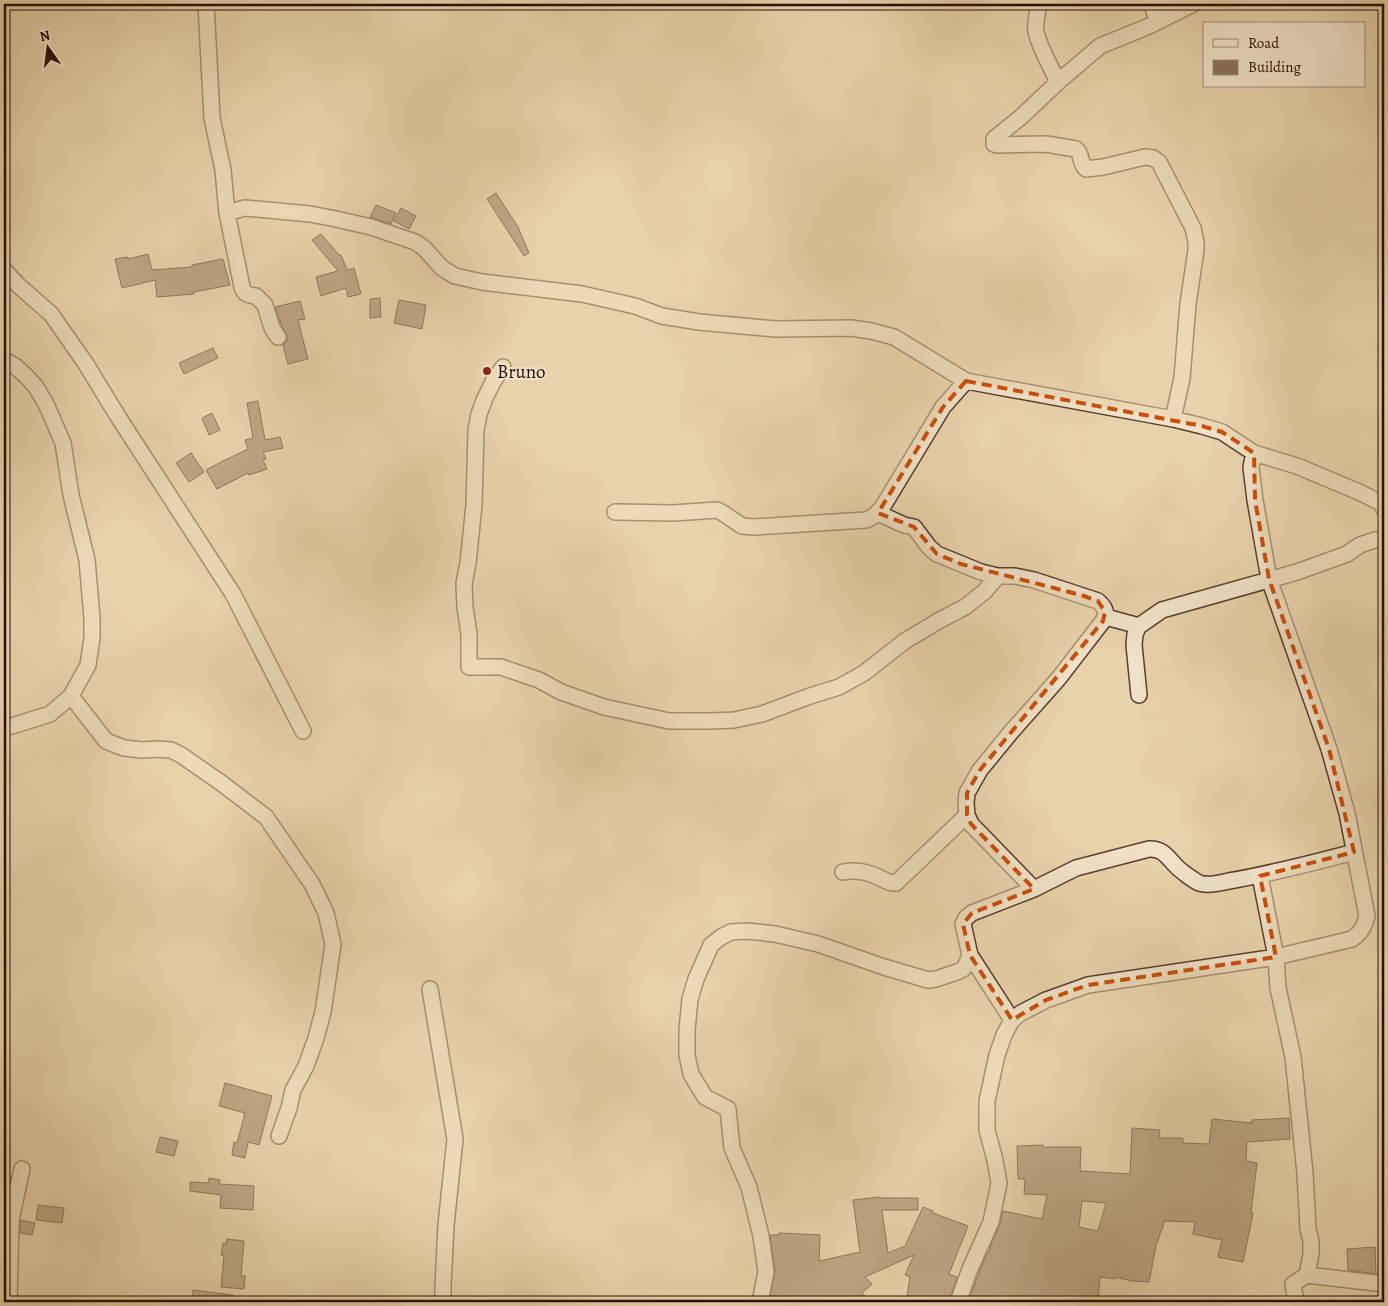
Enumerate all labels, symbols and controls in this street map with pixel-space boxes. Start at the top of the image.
north arrow [22,22,72,72]
legend [1203,22,1366,88]
text: N [38,25,52,46]
text: Road [1248,33,1280,53]
text: Building [1248,57,1301,77]
place label: Bruno [497,359,546,385]
marker: Bruno [481,365,493,377]

